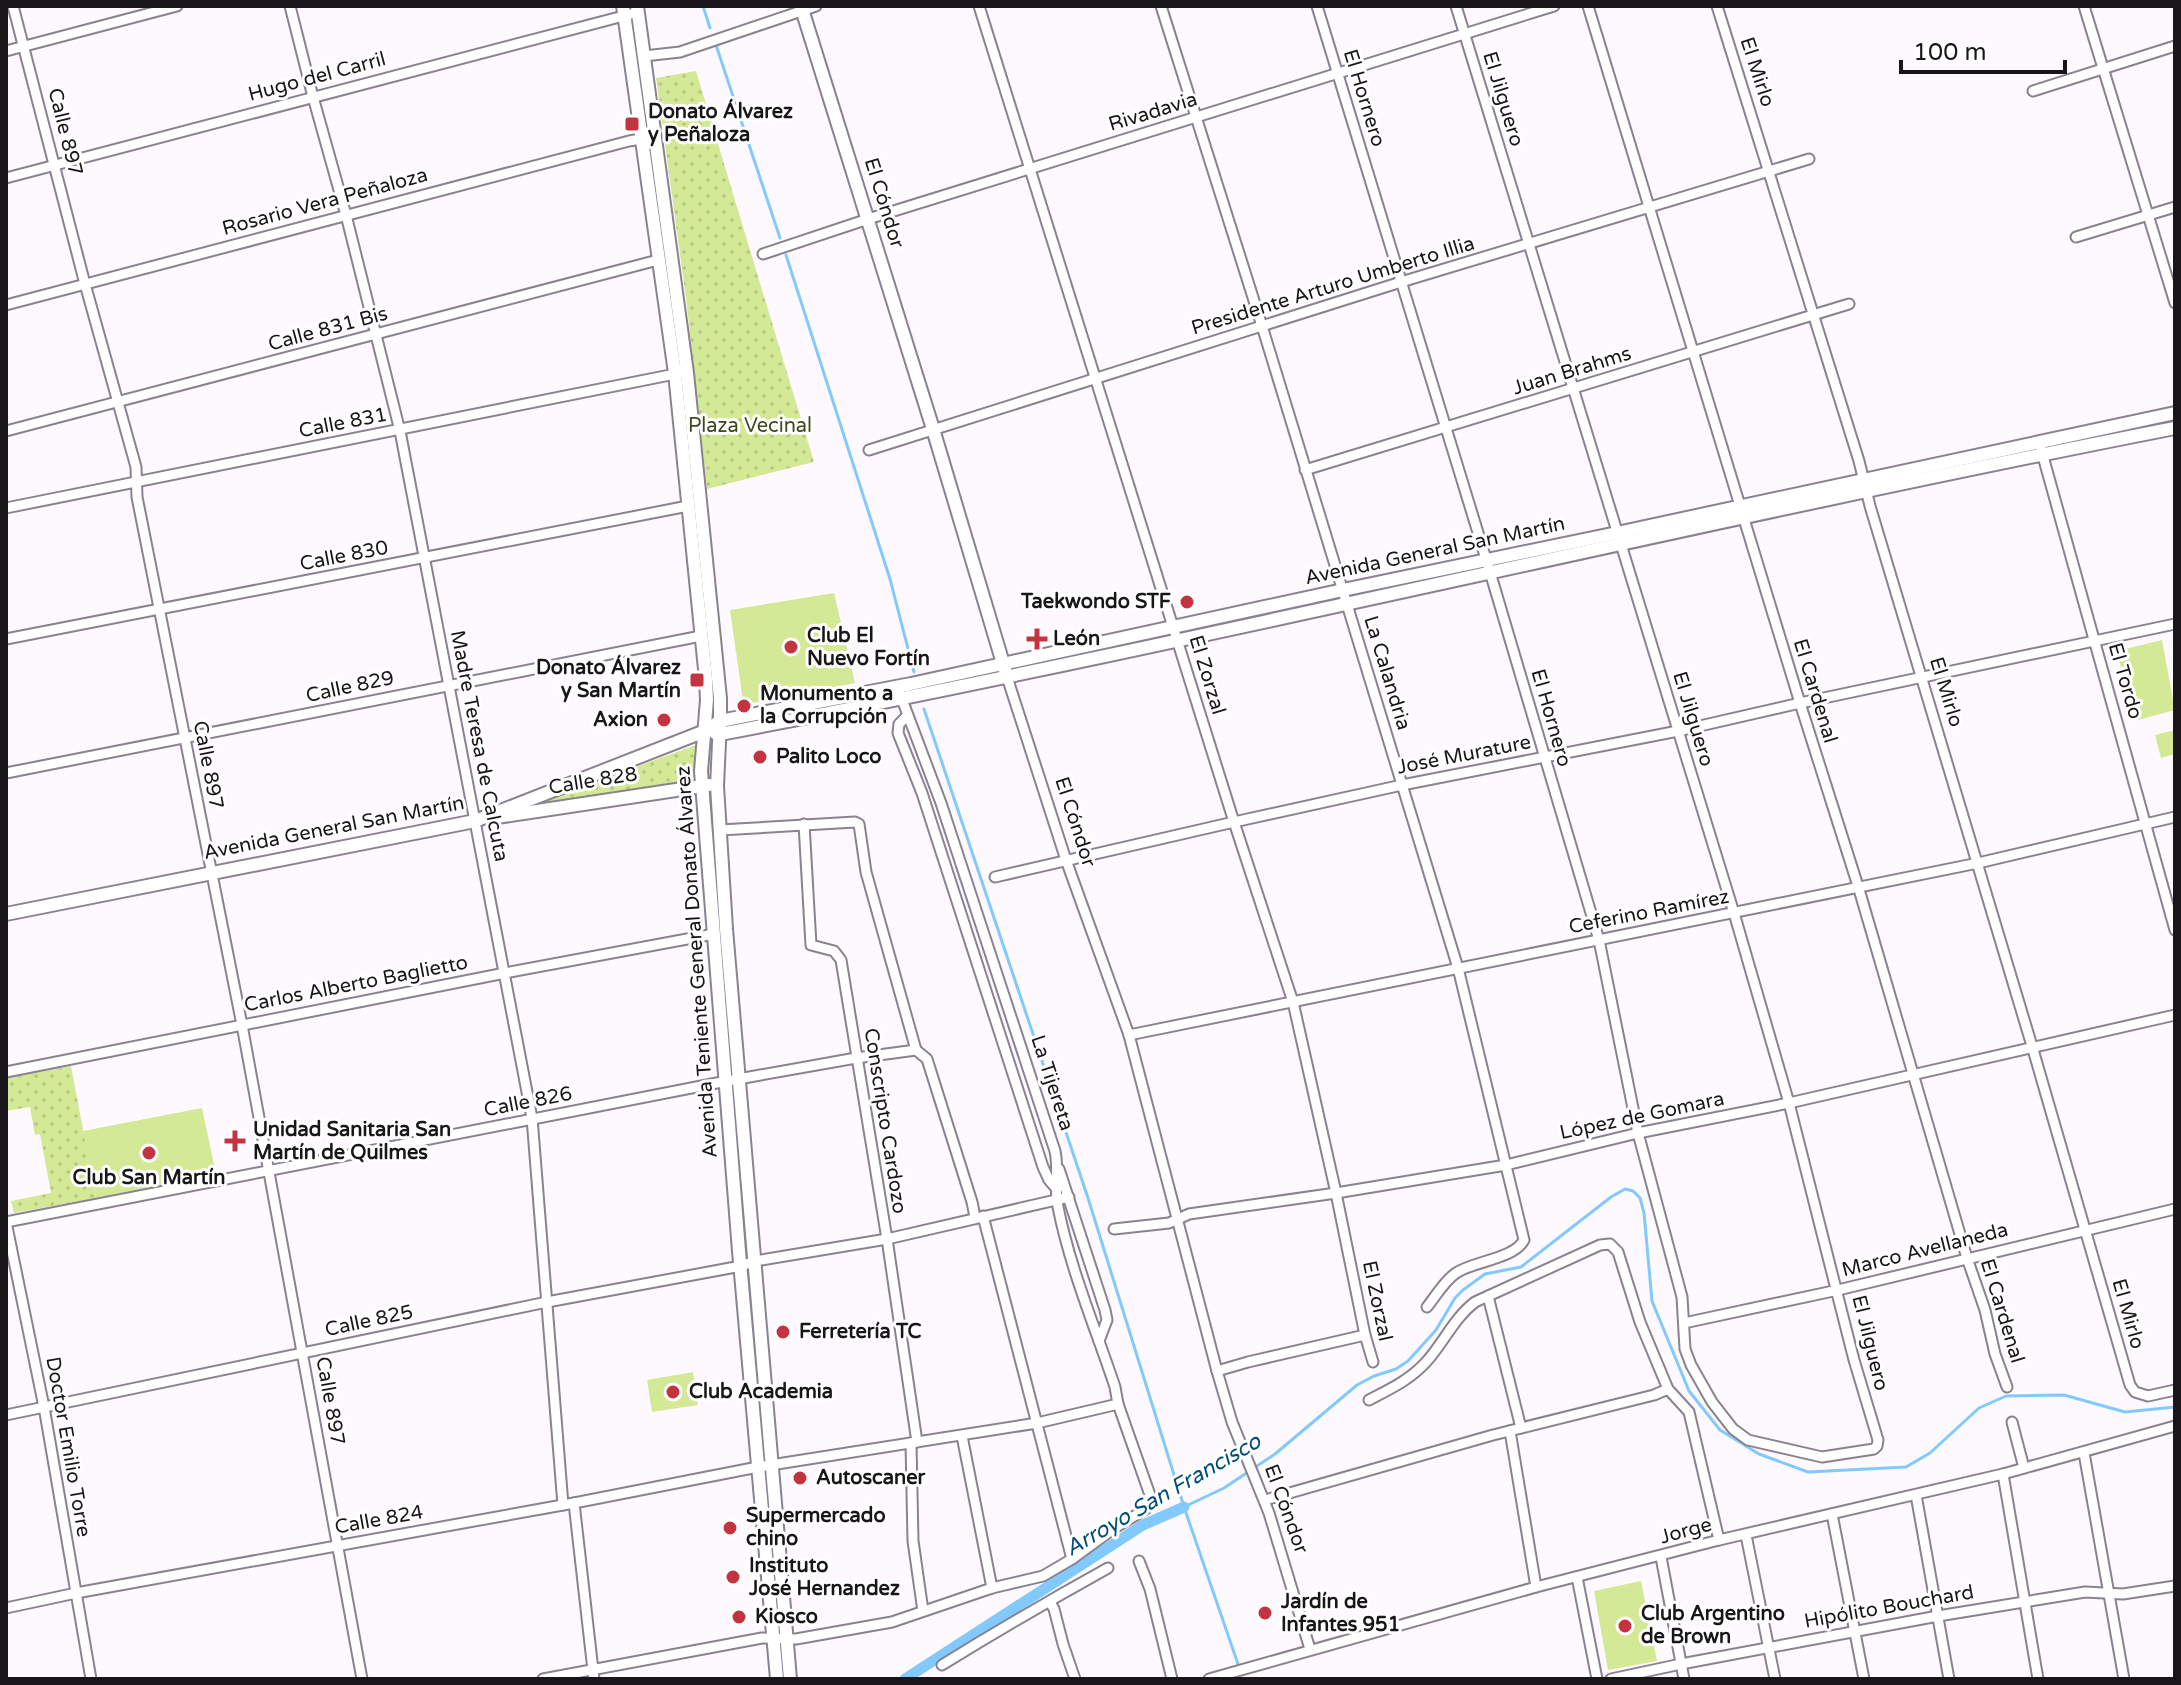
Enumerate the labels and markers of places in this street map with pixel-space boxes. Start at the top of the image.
place label: Donato Álvarez y Peñaloza [648,98,793,147]
marker: Donato Álvarez y Peñaloza [623,115,641,133]
place label: Taekwondo STF [1020,590,1171,614]
marker: Taekwondo STF [1178,593,1196,611]
place label: Club El Nuevo Fortín [807,624,930,671]
place label: León [1053,627,1100,651]
marker: León [1028,630,1046,648]
marker: Club El Nuevo Fortín [782,638,800,656]
place label: Donato Álvarez y San Martín [536,654,681,703]
marker: Donato Álvarez y San Martín [688,671,706,689]
place label: Monumento a la Corrupción [760,682,893,729]
marker: Monumento a la Corrupción [735,697,753,715]
place label: Axion [593,708,648,732]
marker: Axion [655,711,673,729]
place label: Palito Loco [776,745,881,769]
marker: Palito Loco [751,748,769,766]
place label: Unidad Sanitaria San Martín de Quilmes [253,1118,451,1165]
marker: Unidad Sanitaria San Martín de Quilmes [224,1130,246,1152]
marker: Club San Martín [140,1144,158,1162]
place label: Club San Martín [73,1166,225,1190]
place label: Ferretería TC [799,1320,922,1344]
marker: Ferretería TC [774,1323,792,1341]
place label: Club Academia [689,1380,833,1404]
marker: Club Academia [664,1383,682,1401]
place label: Autoscaner [816,1466,925,1490]
marker: Autoscaner [791,1469,809,1487]
place label: Supermercado chino [746,1504,886,1551]
marker: Supermercado chino [721,1519,739,1537]
place label: Instituto José Hernandez [748,1554,900,1601]
marker: Instituto José Hernandez [724,1568,742,1586]
place label: Jardín de Infantes 951 [1280,1590,1400,1637]
place label: Club Argentino de Brown [1641,1602,1785,1649]
marker: Jardín de Infantes 951 [1256,1604,1274,1622]
place label: Kiosco [755,1605,818,1629]
marker: Kiosco [730,1608,748,1626]
marker: Club Argentino de Brown [1616,1617,1634,1635]

